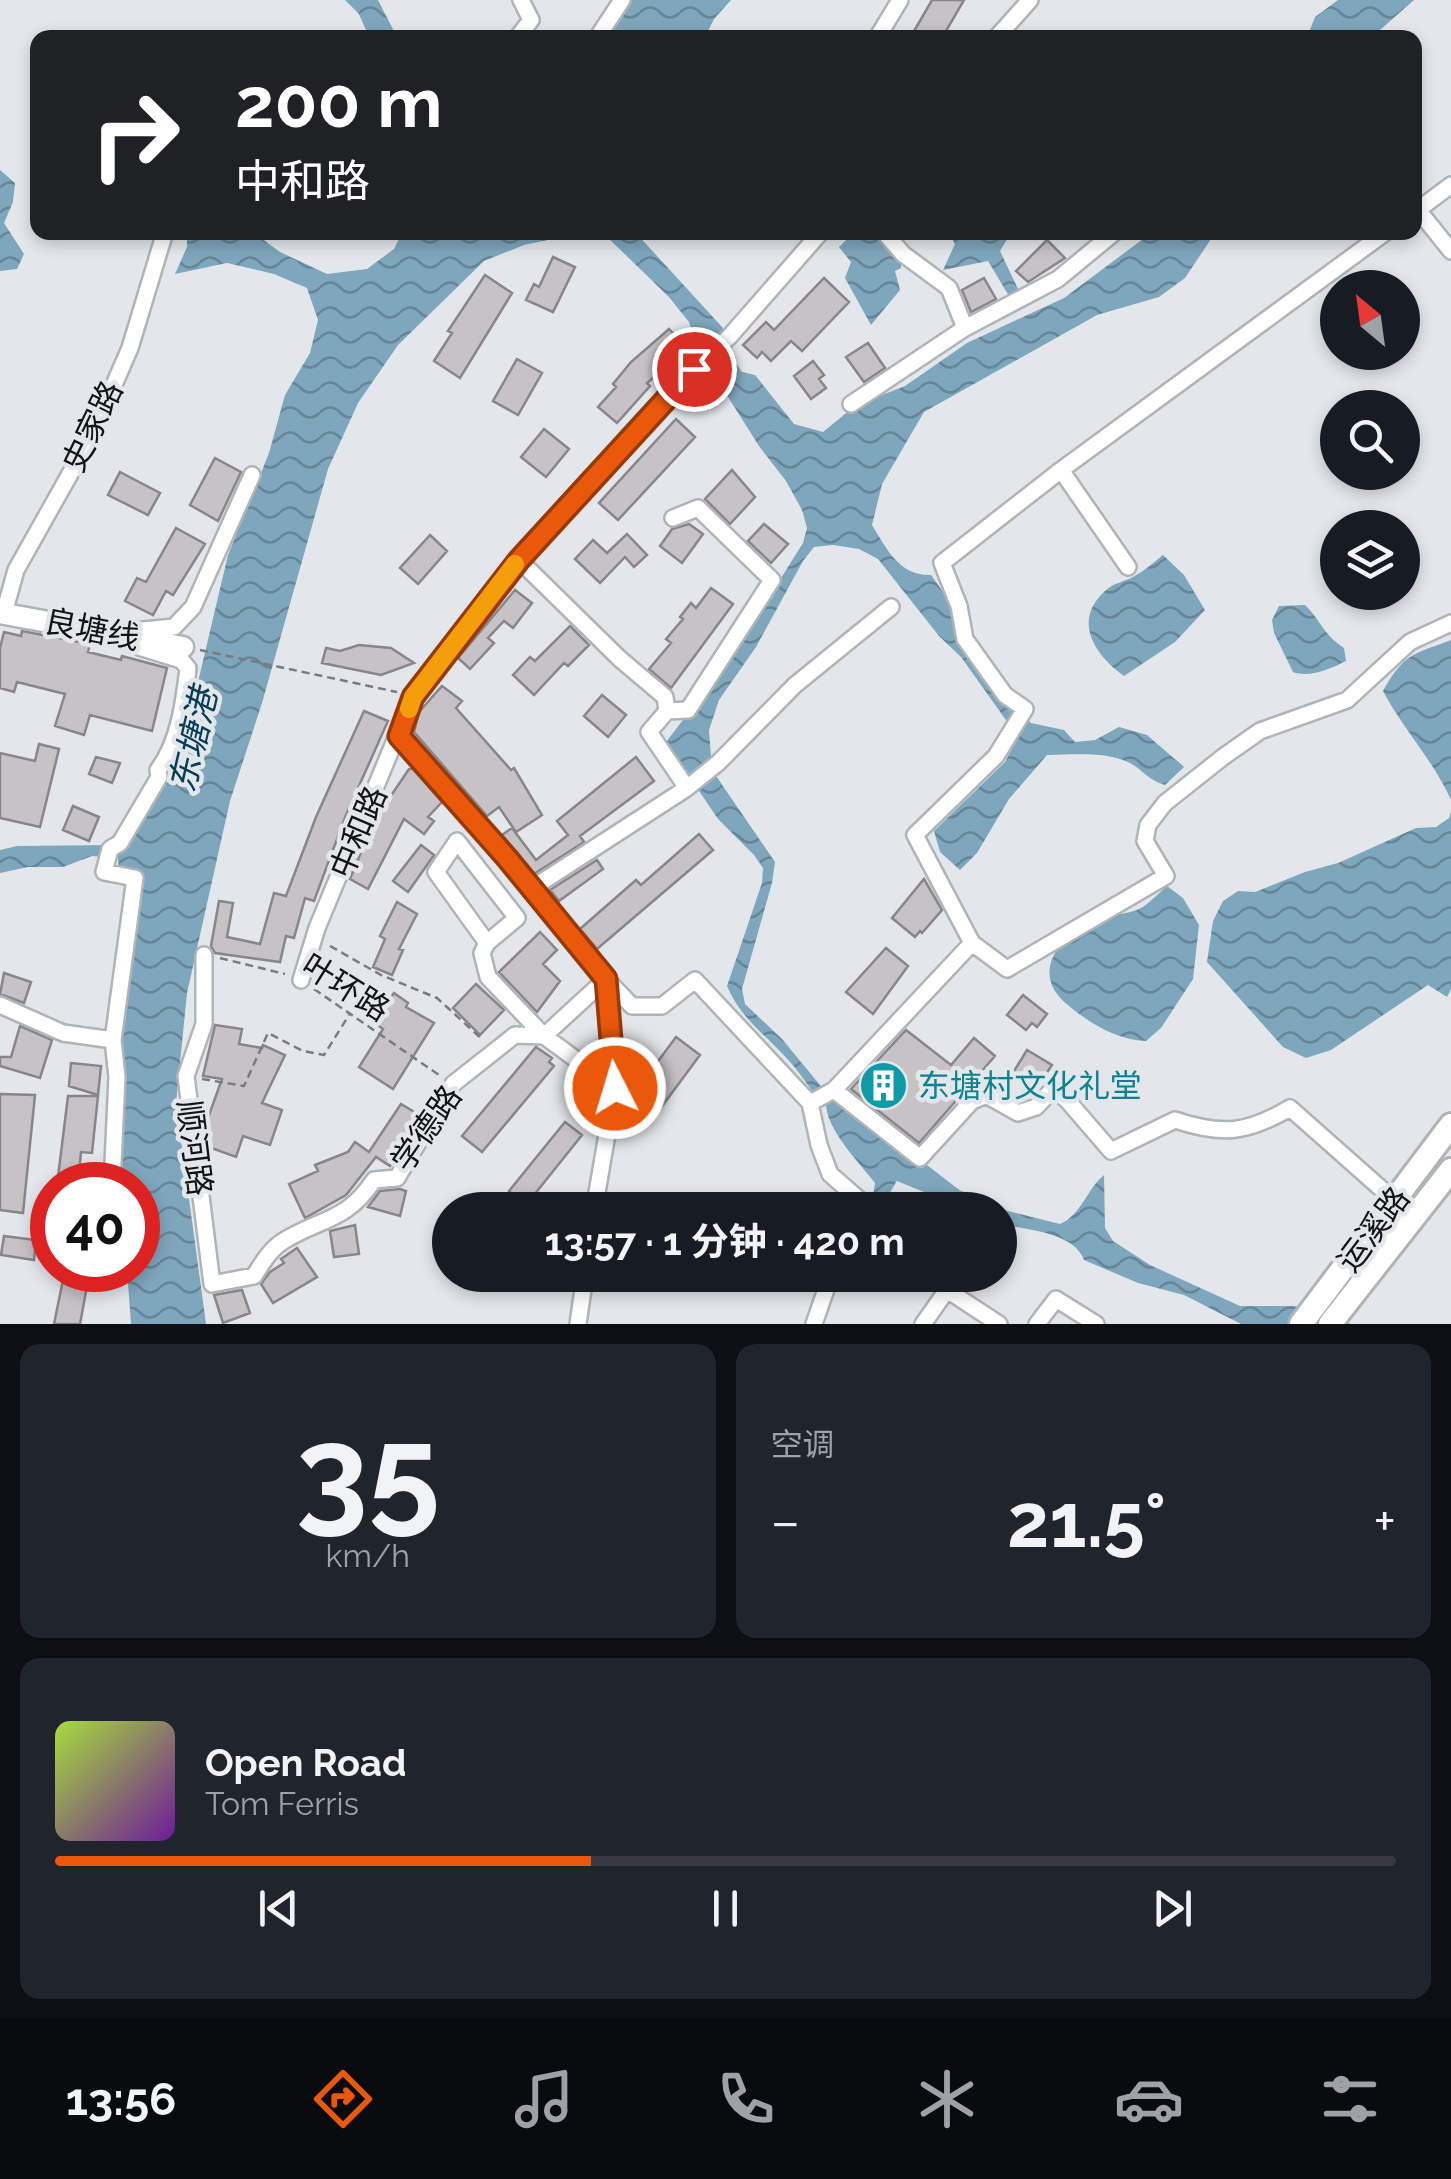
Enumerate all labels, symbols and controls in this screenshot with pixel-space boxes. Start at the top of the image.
text: 200 m [235,61,442,143]
icon: right [70,70,200,200]
text: 中和路 [235,155,370,208]
north arrow [1320,270,1420,370]
map controls [1320,270,1420,610]
pin [652,327,737,412]
icon: arrive [667,342,722,397]
street label: 史家路 [54,375,130,477]
button: search [1320,390,1420,490]
button: layers [1320,510,1420,610]
street label: 良塘线 [41,602,143,656]
water label: 东塘港 [161,679,226,796]
street label: 中和路 [322,781,394,883]
street label: 叶环路 [295,946,397,1028]
position arrow [563,1036,667,1140]
building icon: 东塘村文化礼堂 [857,1059,909,1111]
place label: 东塘村文化礼堂 [918,1067,1142,1104]
street label: 学德路 [383,1078,469,1178]
street label: 顺河路 [171,1098,219,1198]
speed limit sign: 40 [30,1162,160,1292]
street label: 运溪路 [1329,1180,1417,1278]
text: 13:57 · 1 分钟 · 420 m [544,1219,905,1264]
text: 35 [295,1396,440,1548]
text: 空调 [771,1426,835,1463]
text: 21.5° [1007,1476,1166,1565]
text: − [771,1489,800,1554]
text: + [1373,1489,1396,1554]
text: km/h [326,1537,410,1574]
text: Open Road [205,1740,406,1785]
text: Tom Ferris [205,1785,359,1822]
icon: previous [251,1881,306,1936]
icon: pause [698,1881,753,1936]
icon: next [1145,1881,1200,1936]
icon: directions [308,2064,378,2134]
icon: music [509,2064,579,2134]
icon: phone [711,2064,781,2134]
icon: climate [912,2064,982,2134]
icon: car [1114,2064,1184,2134]
icon: filters [1315,2064,1385,2134]
text: 13:56 [66,2073,176,2126]

